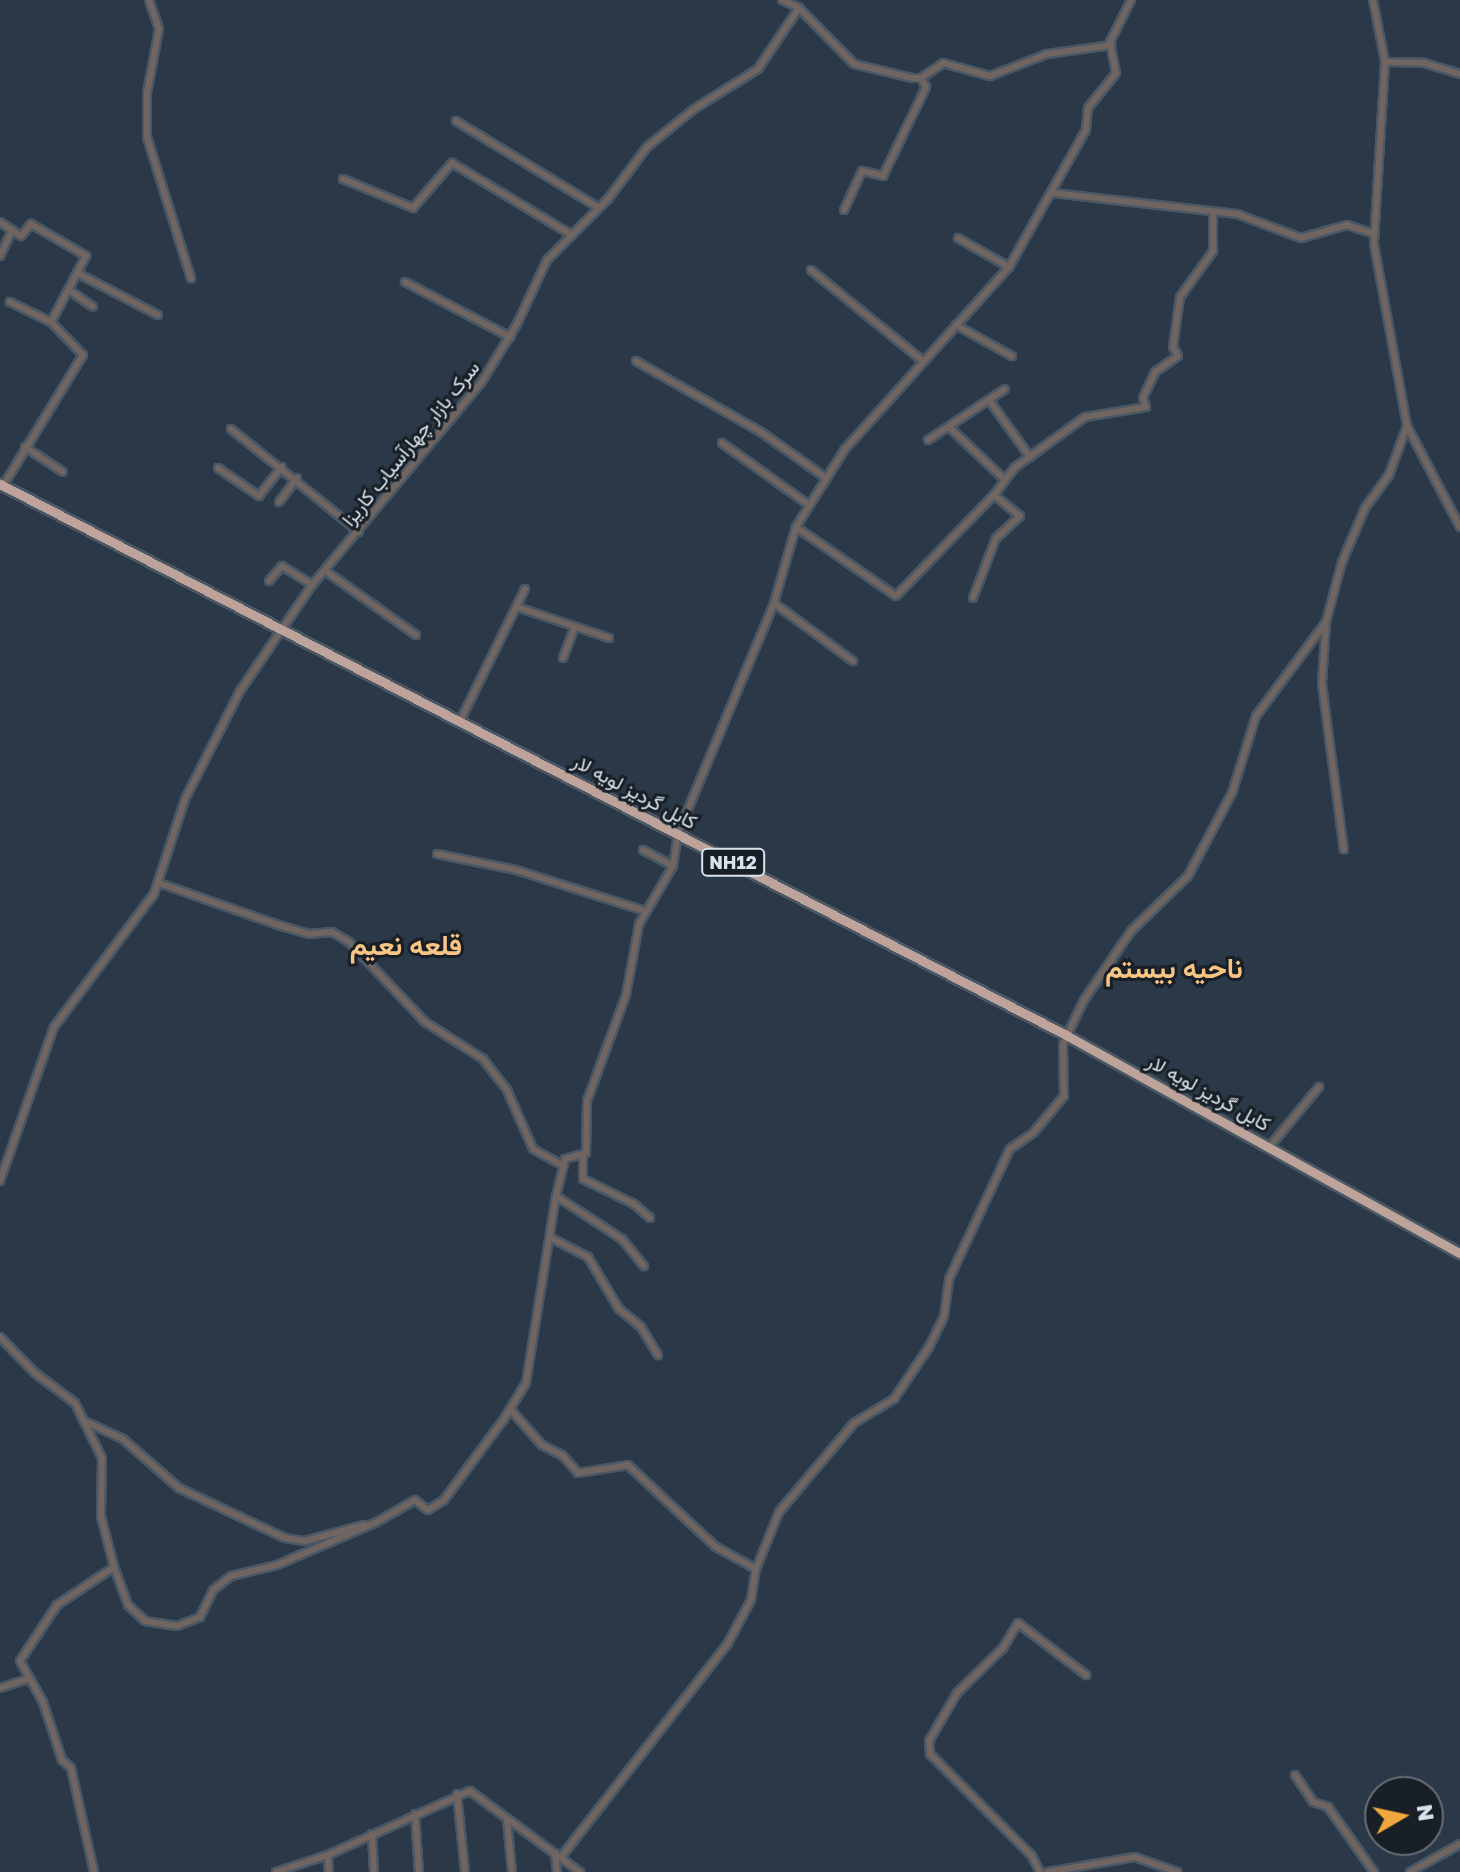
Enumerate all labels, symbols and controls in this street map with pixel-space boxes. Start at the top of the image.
street label: سرک بازار چهارآسیاب کاریزا [336,356,484,530]
street label: کابل گردیز لویه لار [569,748,701,834]
road number: NH12 [701,848,765,876]
district label: قلعه نعيم [350,928,462,962]
district label: ناحیه بیستم [1105,951,1243,985]
street label: کابل گردیز لویه لار [1143,1048,1275,1136]
north arrow [1364,1776,1444,1856]
text: N [1412,1802,1441,1823]

